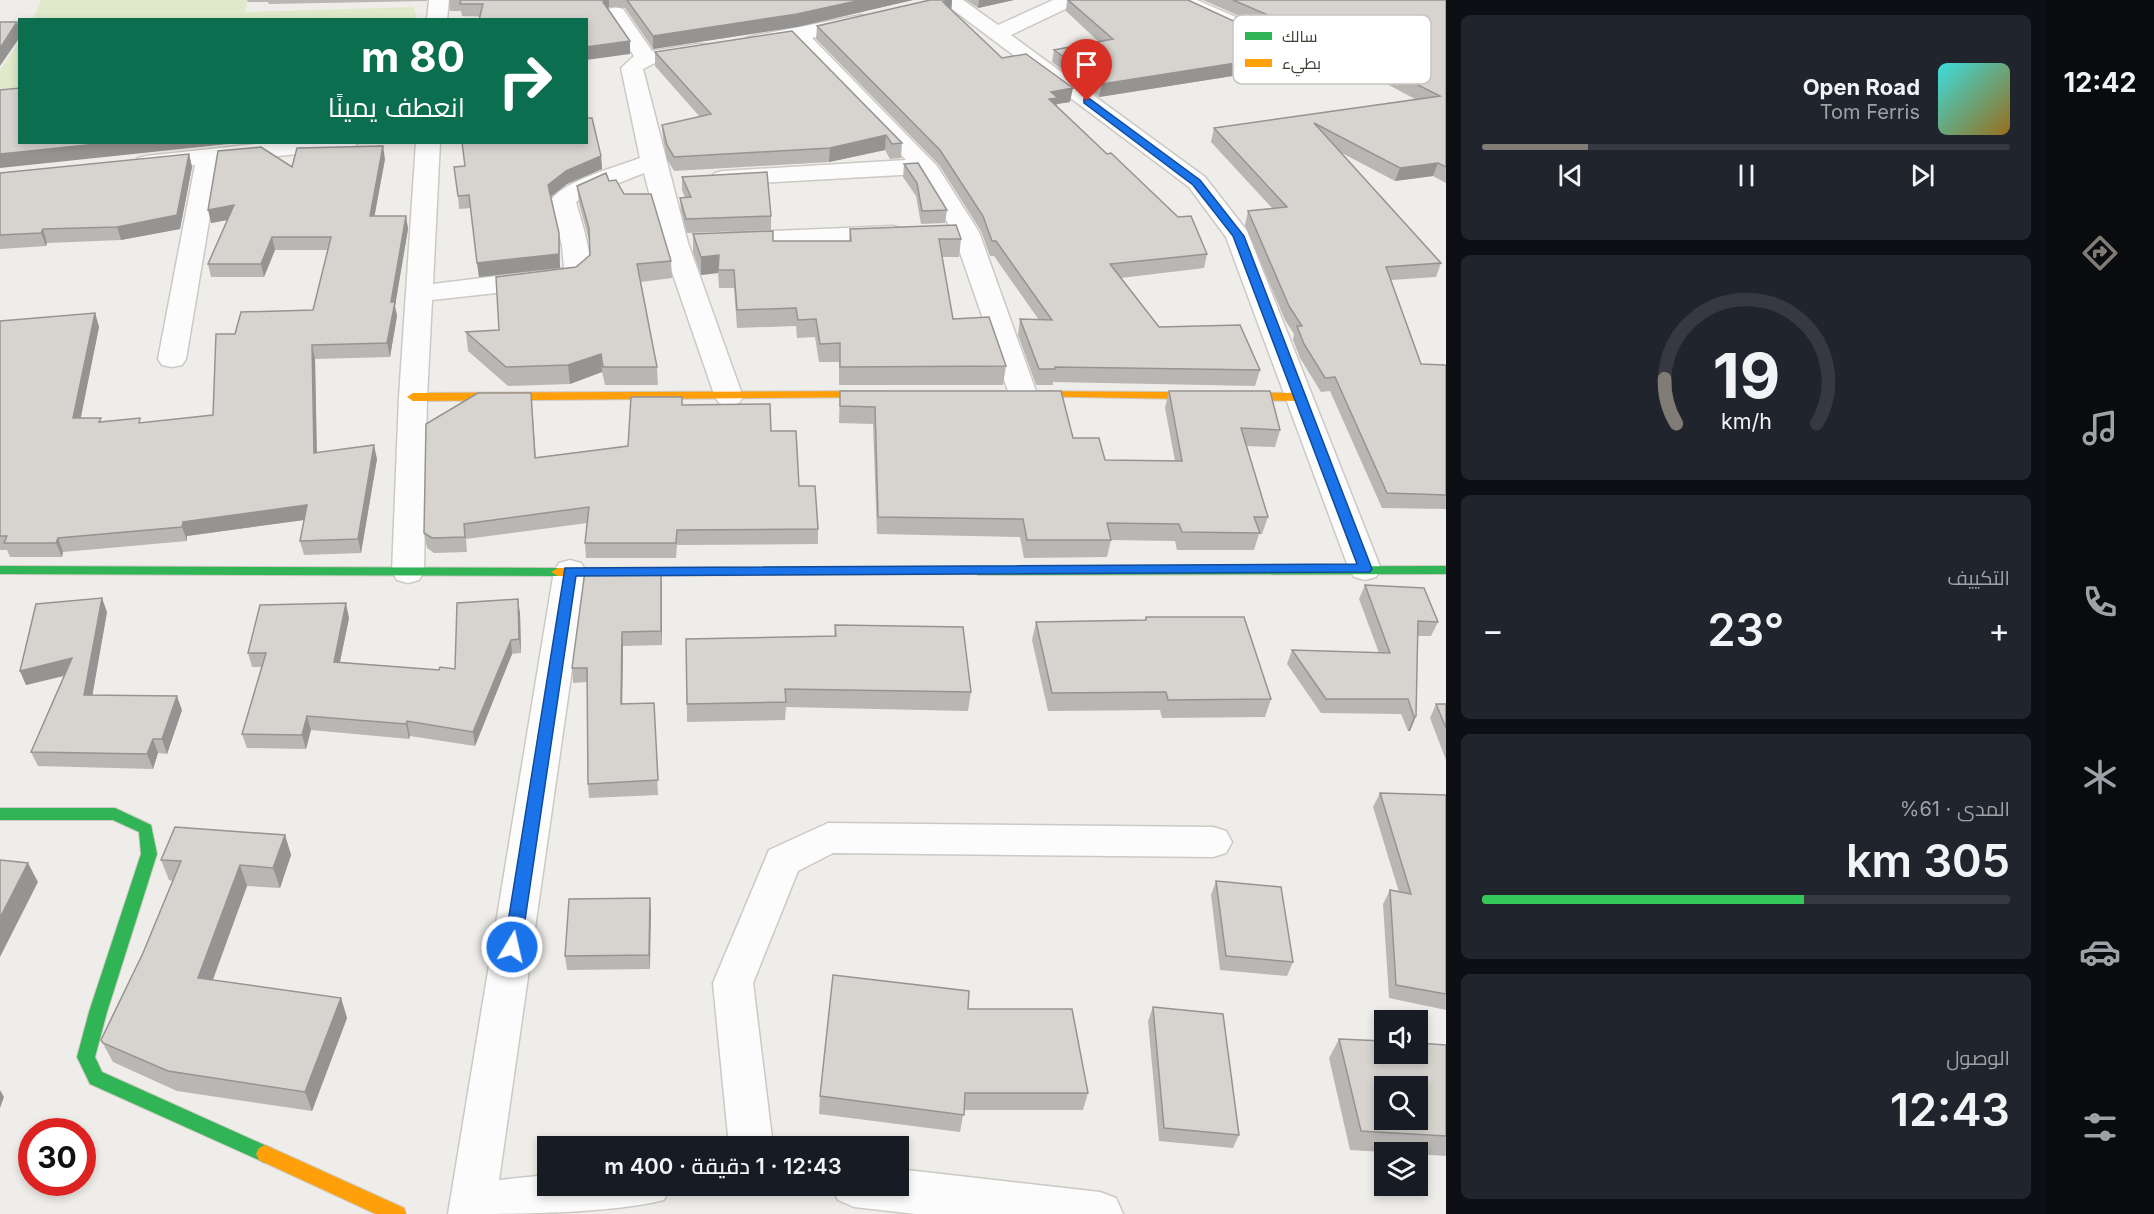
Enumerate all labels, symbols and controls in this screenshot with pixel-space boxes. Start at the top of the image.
legend [1233,15,1431,84]
text: سالك [1282,26,1317,46]
text: 80 m [361,31,465,82]
pin [1061,39,1112,101]
icon: right [486,42,564,120]
icon: arrive [1070,48,1103,81]
text: بطيء [1282,53,1321,77]
text: 12:42 [2064,66,2136,99]
text: Open Road [1803,74,1920,100]
text: انعطف يمينًا [328,91,465,124]
text: Tom Ferris [1820,100,1920,124]
icon: previous [1554,159,1587,192]
icon: pause [1730,159,1763,192]
icon: next [1906,159,1939,192]
icon: directions [2079,232,2121,274]
text: 19 [1712,338,1780,413]
icon: music [2079,407,2121,449]
text: km/h [1721,409,1771,435]
text: التكييف [1947,566,2010,590]
icon: phone [2079,581,2121,623]
text: 23° [1708,602,1784,657]
text: − [1482,610,1504,650]
text: + [1988,610,2010,650]
icon: climate [2079,756,2121,798]
text: المدى · 61% [1900,797,2010,821]
text: 305 km [1846,833,2010,888]
position arrow [480,915,544,979]
icon: car [2079,931,2121,973]
map controls [1374,1010,1428,1196]
button: sound [1374,1010,1428,1064]
text: الوصول [1946,1046,2010,1070]
button: search [1374,1076,1428,1130]
text: 12:43 [1890,1082,2010,1137]
icon: filters [2079,1106,2121,1148]
speed limit sign: 30 [18,1118,96,1196]
button: layers [1374,1142,1428,1196]
text: 12:43 · 1 دقيقة · 400 m [604,1153,842,1179]

